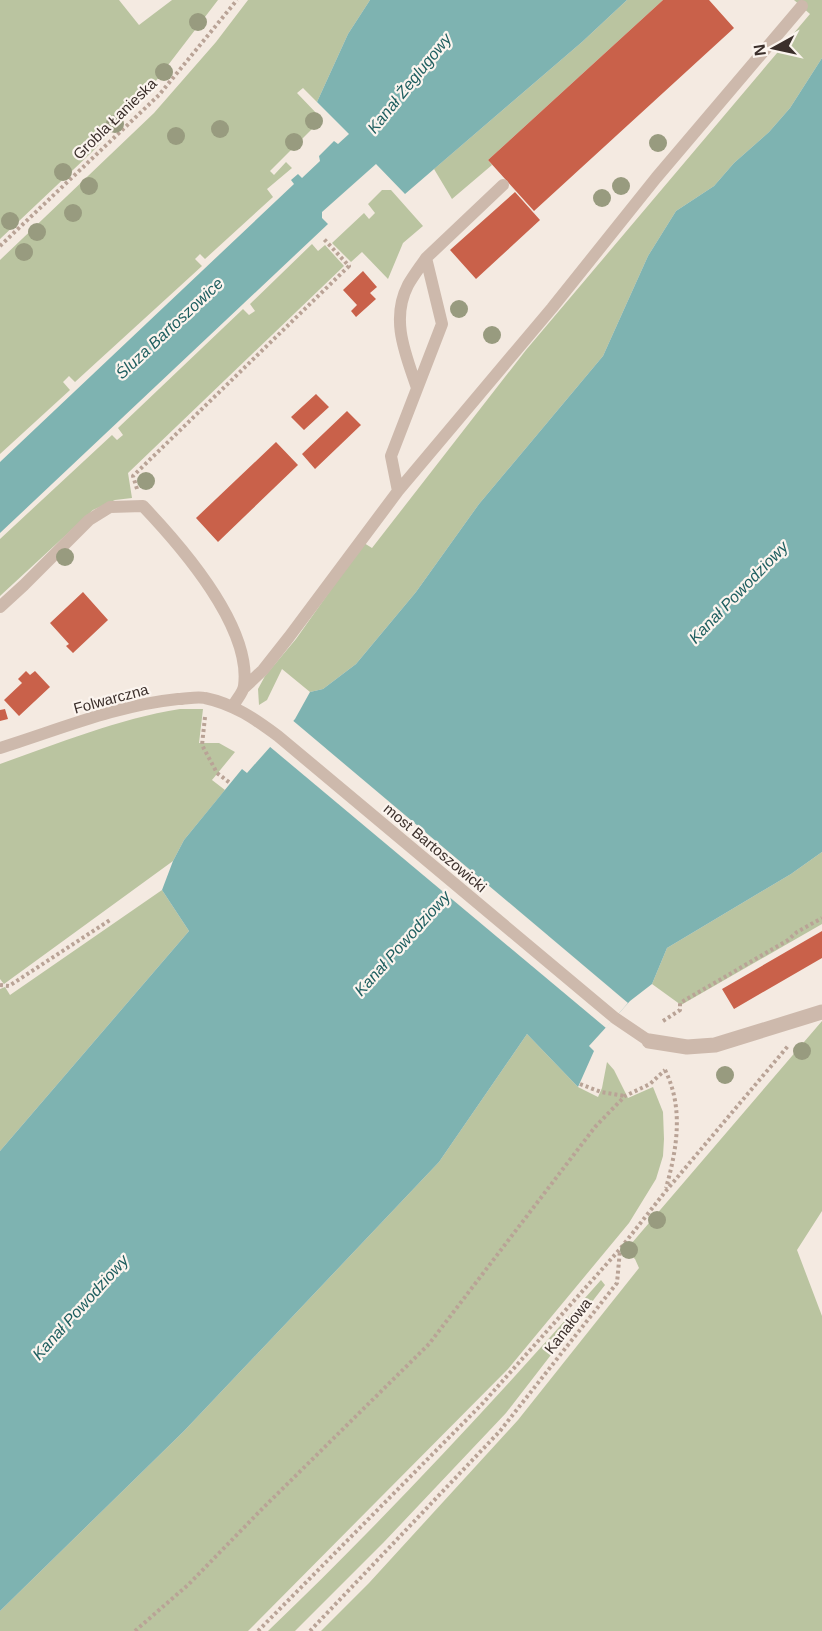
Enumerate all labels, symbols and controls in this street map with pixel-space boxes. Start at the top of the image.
north arrow [744,18,804,78]
water label: Kanał Żeglugowy [363,29,455,136]
text: N [750,43,769,57]
street label: Grobla Łanieska [69,74,160,163]
water label: Śluza Bartoszowice [112,274,226,382]
water label: Kanał Powodziowy [686,537,792,647]
street label: Folwarczna [72,680,151,717]
street label: most Bartoszowicki [381,800,490,895]
water label: Kanał Powodziowy [351,887,454,999]
water label: Kanał Powodziowy [29,1251,132,1363]
street label: Kanałowa [541,1294,595,1357]

